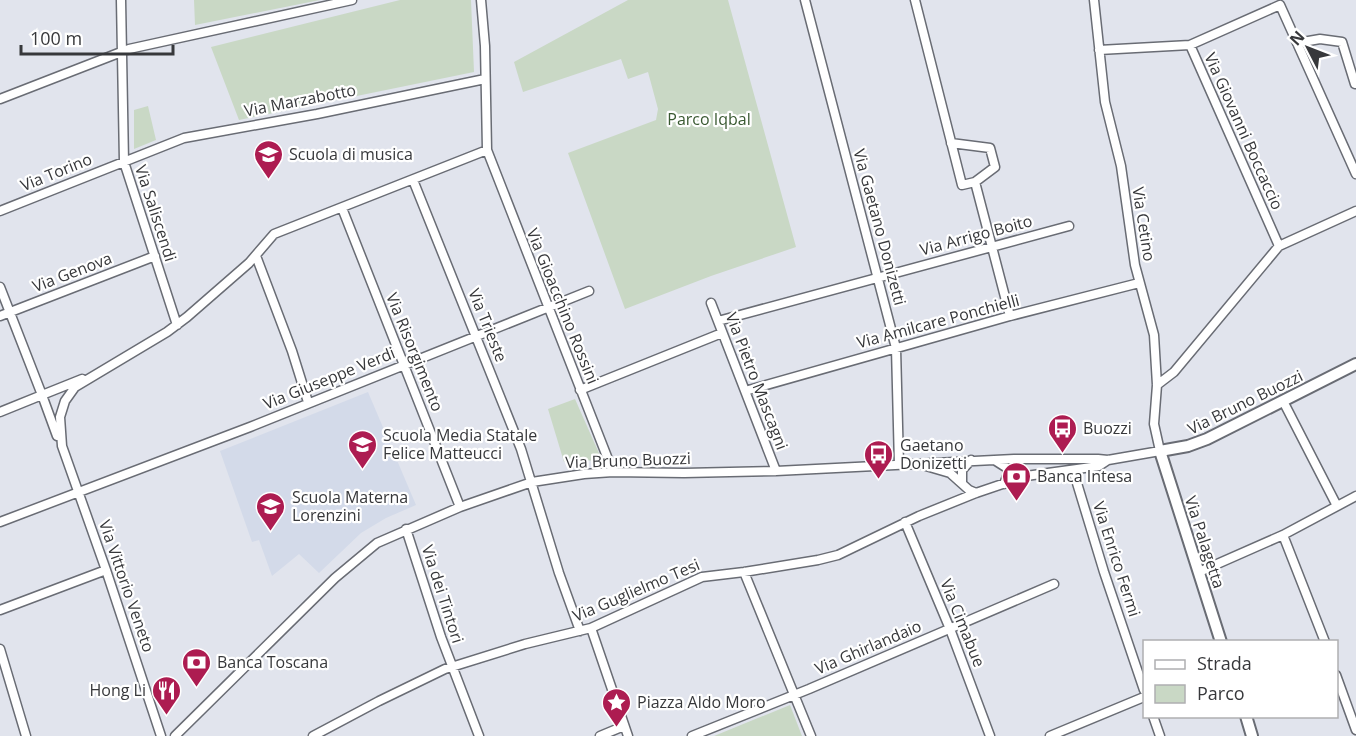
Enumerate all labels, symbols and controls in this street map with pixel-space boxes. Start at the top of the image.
scale bar [21,18,172,56]
north arrow [1278,18,1338,78]
text: 100 m [30,26,82,50]
text: N [1284,26,1309,50]
street label: Via Giovanni Boccaccio [1199,49,1289,213]
street label: Via Marzabotto [242,78,358,122]
park label: Parco Iqbal [667,108,751,130]
school or university icon: Scuola di musica [252,138,284,180]
place label: Scuola di musica [289,143,413,165]
street label: Via Gaetano Donizetti [848,146,912,308]
street label: Via Torino [17,148,95,196]
street label: Via Saliscendi [130,162,182,264]
street label: Via Cetino [1127,185,1161,263]
street label: Via Arrigo Boito [917,209,1035,261]
street label: Via Gioacchino Rossini [522,225,604,387]
street label: Via Genova [29,247,115,297]
street label: Via Trieste [463,285,513,365]
street label: Via Risorgimento [381,289,449,415]
street label: Via Amilcare Ponchielli [854,289,1022,353]
street label: Via Pietro Mascagni [721,309,793,453]
street label: Via Giuseppe Verdi [260,342,398,414]
street label: Via Bruno Buozzi [1184,365,1306,439]
bus stop icon: Buozzi [1046,412,1078,454]
place label: Buozzi [1083,417,1132,439]
place label: Scuola Media Statale Felice Matteucci [383,424,537,464]
school or university icon: Scuola Media Statale Felice Matteucci [346,428,378,470]
place label: Gaetano Donizetti [900,434,967,474]
bus stop icon: Gaetano Donizetti [863,438,895,480]
street label: Via Bruno Buozzi [565,447,691,473]
bank icon: Banca Intesa [1000,460,1032,502]
place label: Banca Intesa [1037,465,1132,487]
place label: Scuola Materna Lorenzini [292,486,408,526]
school or university icon: Scuola Materna Lorenzini [255,490,287,532]
street label: Via Palagetta [1180,493,1230,591]
street label: Via Enrico Fermi [1088,499,1146,619]
street label: Via Vittorio Veneto [94,517,160,655]
street label: Via dei Tintori [417,542,469,646]
street label: Via Guglielmo Tesi [569,553,703,627]
street label: Via Cimabue [935,576,991,670]
street label: Via Ghirlandaio [811,615,925,679]
legend [1143,640,1338,718]
bank icon: Banca Toscana [180,646,212,688]
place label: Banca Toscana [217,651,328,673]
text: Strada [1197,651,1252,675]
restaurant icon: Hong Li [151,674,183,716]
place label: Hong Li [90,679,146,701]
text: Parco [1197,681,1245,705]
place icon: Piazza Aldo Moro [600,686,632,728]
place label: Piazza Aldo Moro [637,691,766,713]

